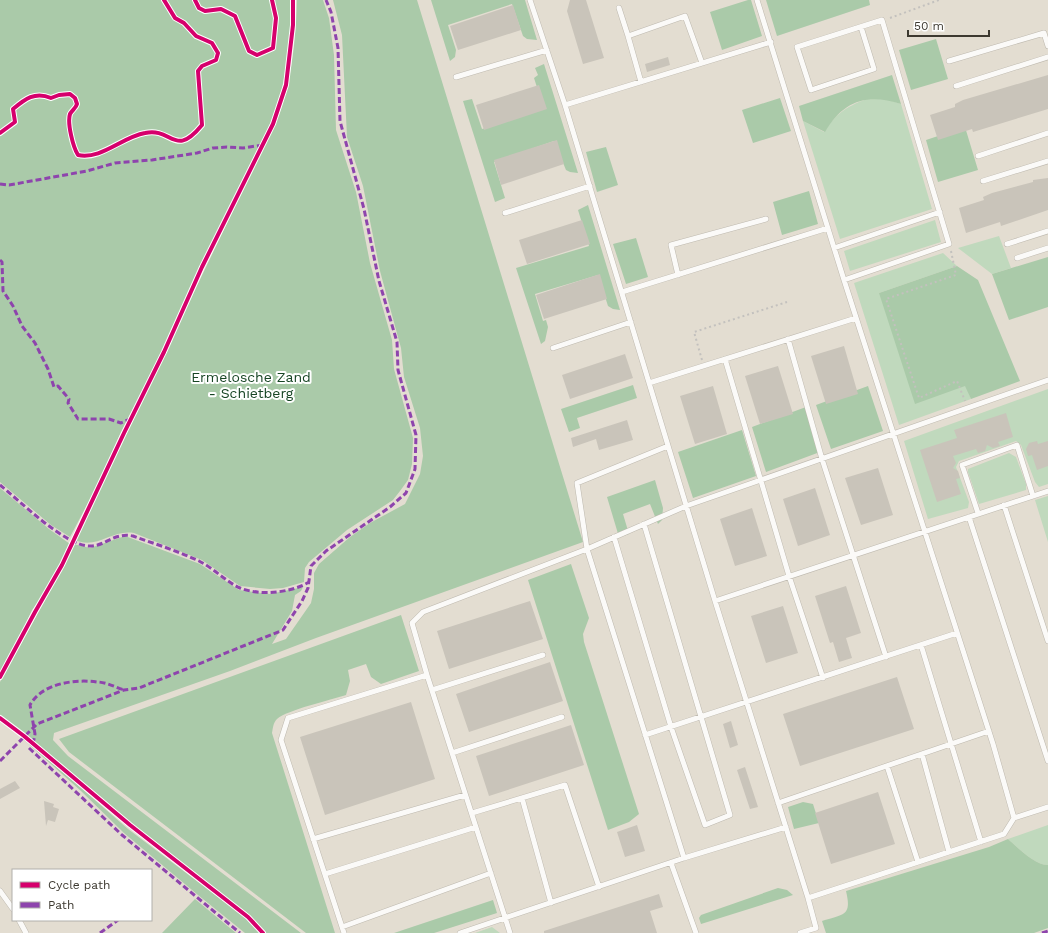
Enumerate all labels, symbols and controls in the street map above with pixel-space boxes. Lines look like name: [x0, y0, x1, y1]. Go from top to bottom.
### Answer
scale bar: [908, 12, 989, 38]
text: 50 m: [914, 19, 944, 33]
park label: Ermelosche Zand - Schietberg: [191, 369, 311, 401]
legend: [12, 869, 152, 921]
text: Cycle path: [48, 878, 110, 892]
text: Path: [48, 898, 74, 912]

